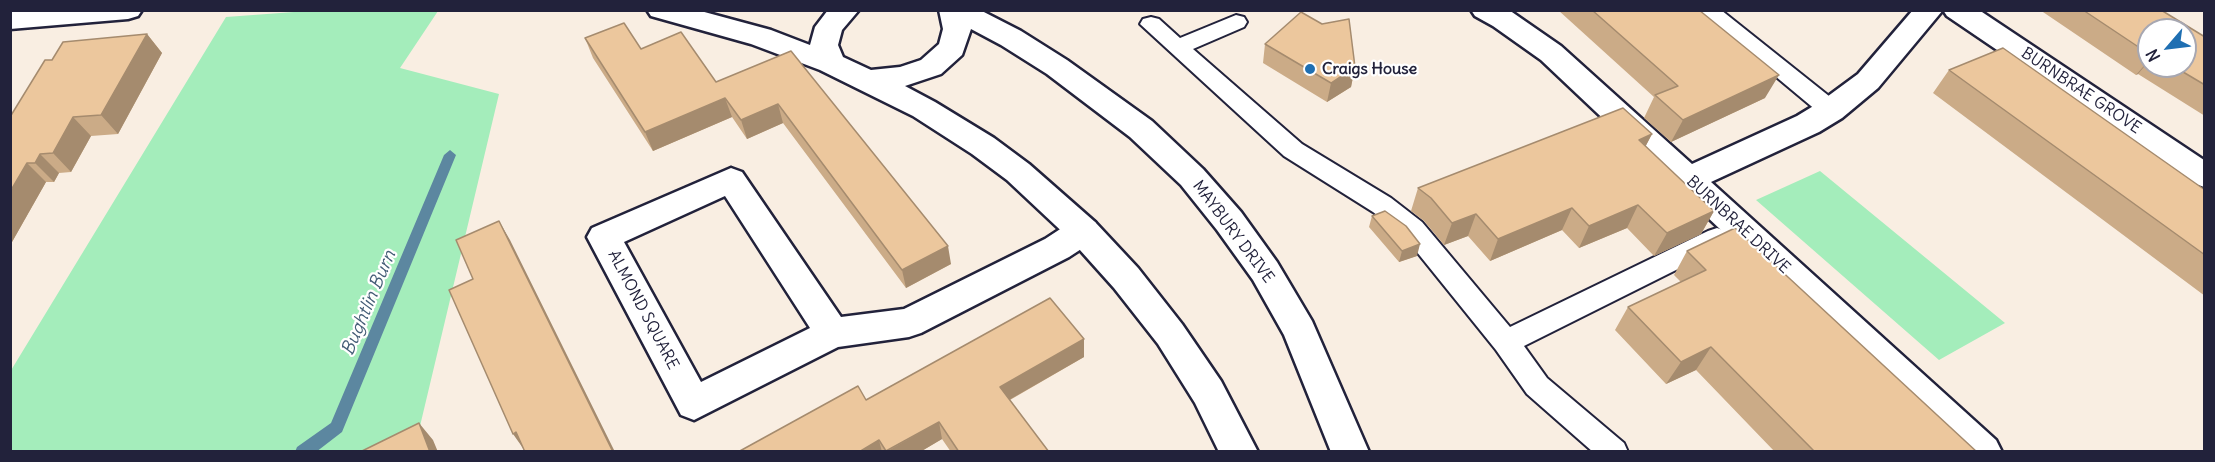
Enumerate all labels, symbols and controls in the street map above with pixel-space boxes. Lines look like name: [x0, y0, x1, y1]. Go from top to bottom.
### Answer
north arrow: [2137, 18, 2197, 78]
street label: BURNBRAE GROVE: [2018, 44, 2144, 138]
text: N: [2141, 46, 2164, 65]
place label: Craigs House: [1322, 59, 1417, 79]
marker: Craigs House: [1303, 62, 1317, 76]
street label: BURNBRAE DRIVE: [1682, 172, 1794, 278]
street label: MAYBURY DRIVE: [1188, 177, 1278, 287]
street label: ALMOND SQUARE: [603, 247, 683, 373]
water label: Bughtlin Burn: [337, 248, 401, 358]

